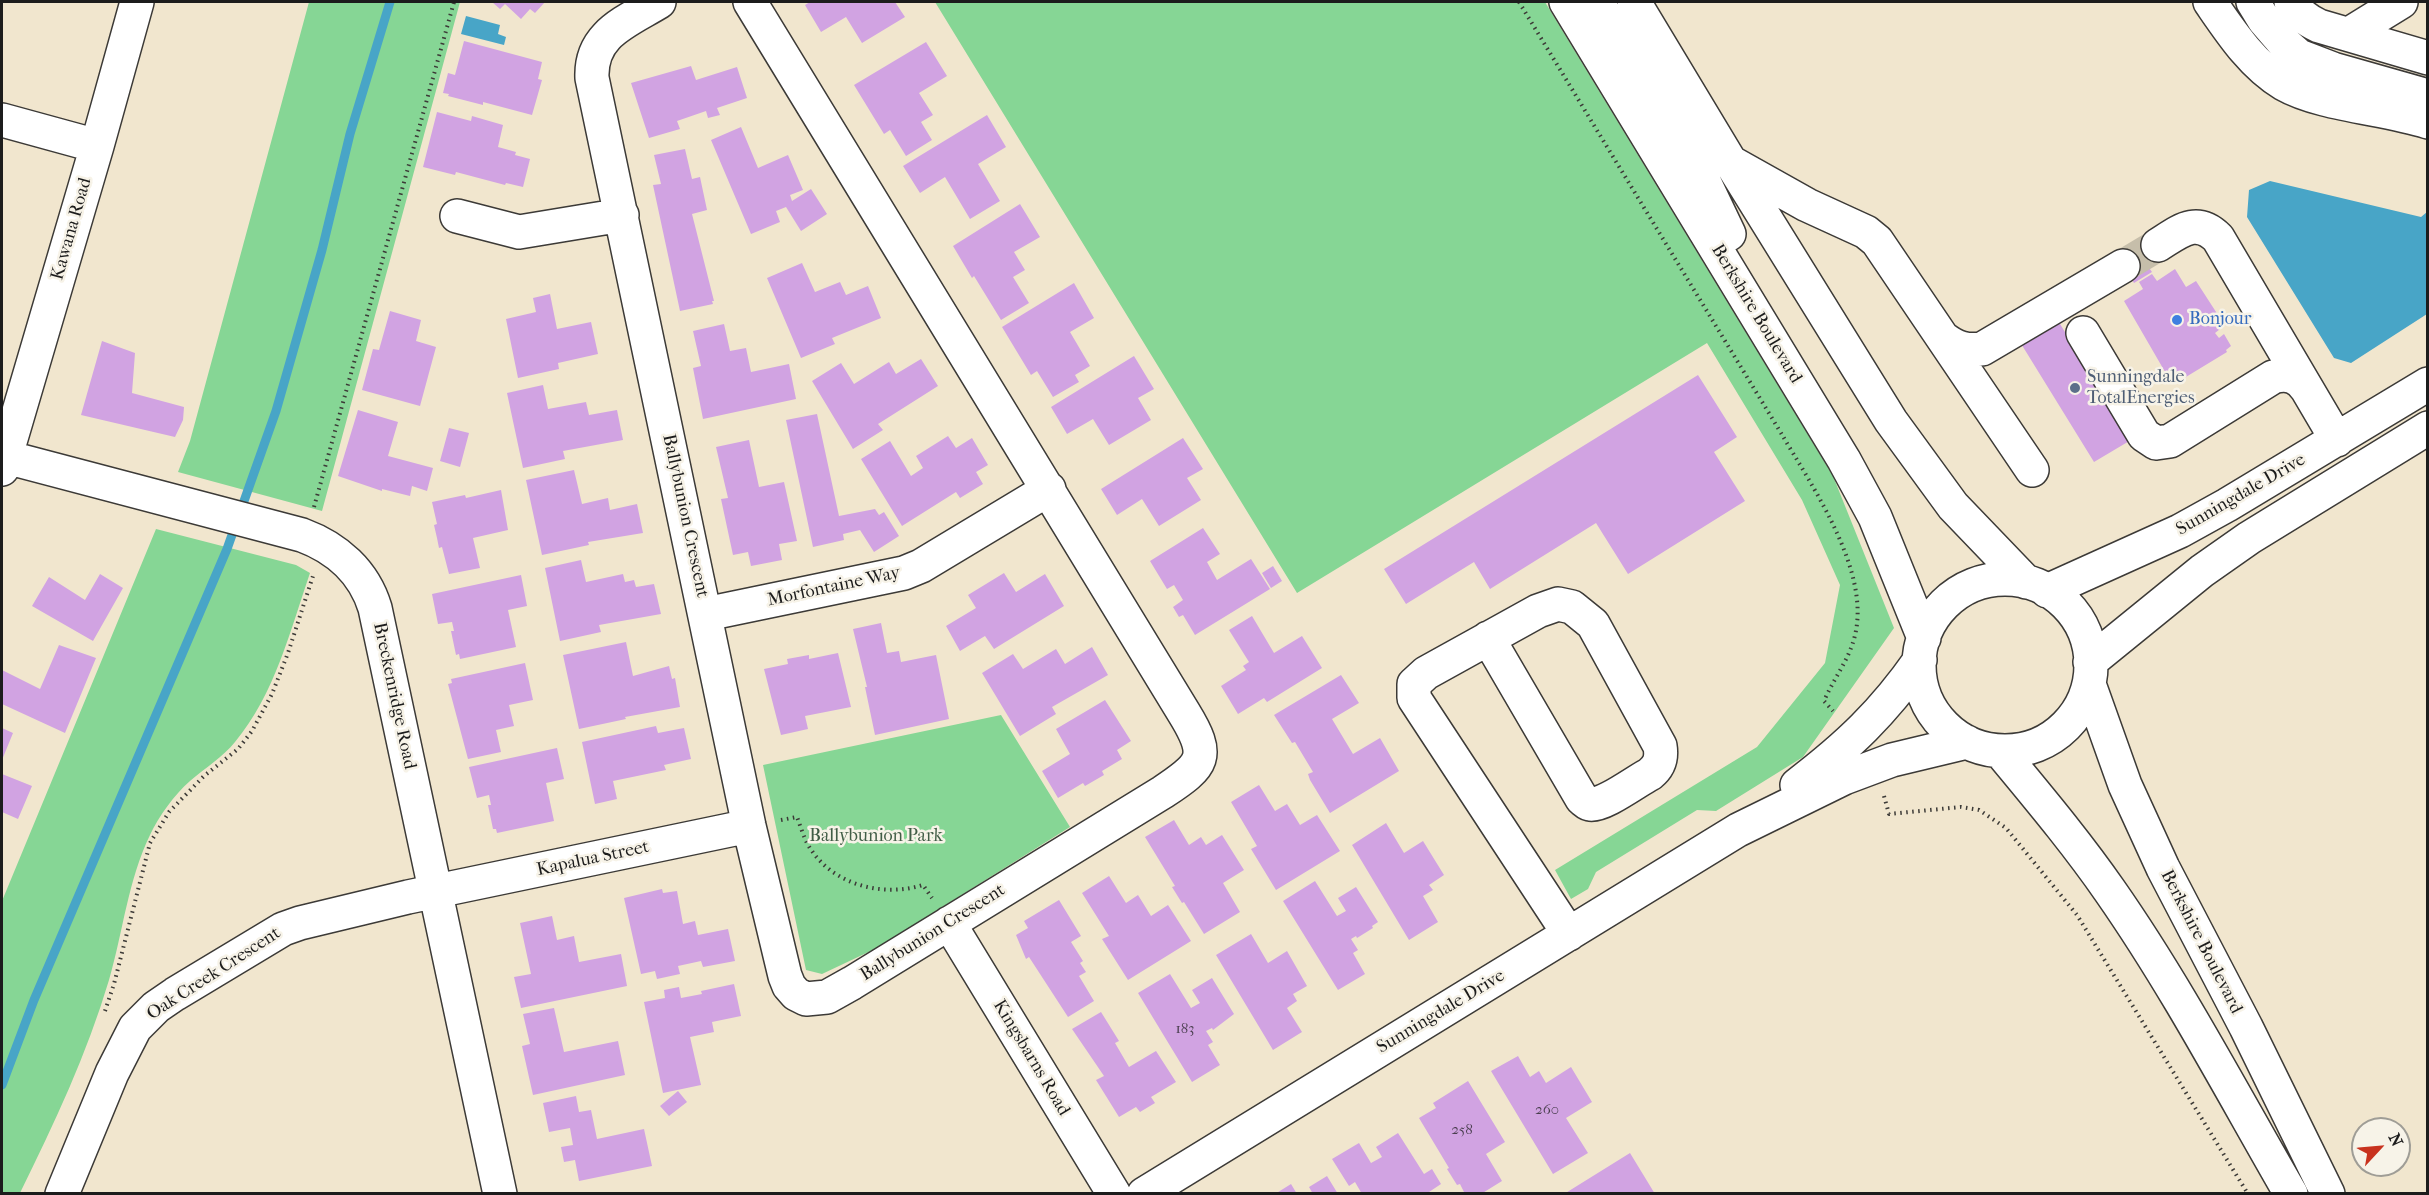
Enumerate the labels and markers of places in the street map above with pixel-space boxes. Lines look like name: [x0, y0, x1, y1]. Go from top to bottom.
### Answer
place label: Bonjour: [2189, 309, 2251, 331]
marker: Bonjour: [2170, 313, 2184, 327]
place label: Sunningdale TotalEnergies: [2087, 367, 2195, 410]
marker: Sunningdale TotalEnergies: [2068, 381, 2082, 395]

